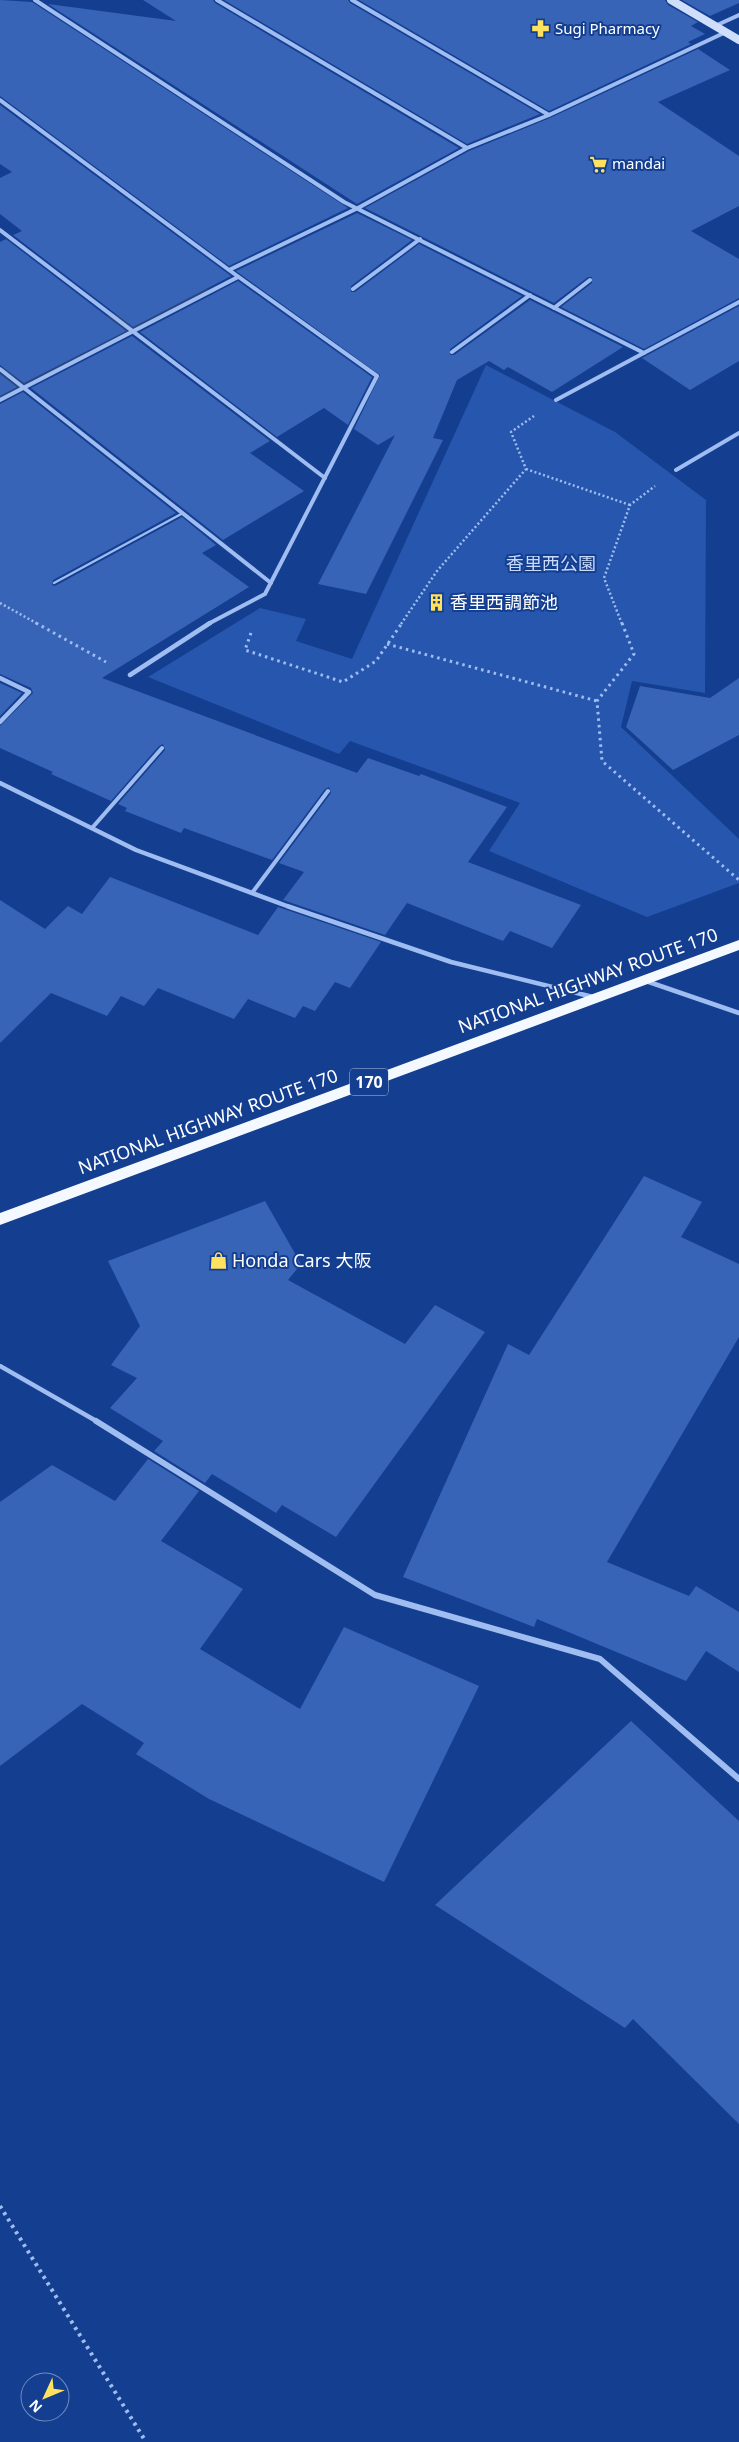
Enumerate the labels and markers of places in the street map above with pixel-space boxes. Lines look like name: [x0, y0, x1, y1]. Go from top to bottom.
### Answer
place label: Sugi Pharmacy: [555, 18, 660, 38]
pharmacy icon: Sugi Pharmacy: [531, 19, 551, 39]
place label: mandai: [612, 153, 665, 173]
supermarket icon: mandai: [588, 154, 608, 174]
place label: 香里西調節池: [450, 590, 558, 614]
building icon: 香里西調節池: [426, 593, 446, 613]
place label: Honda Cars 大阪: [232, 1248, 371, 1272]
shop icon: Honda Cars 大阪: [208, 1251, 228, 1271]

